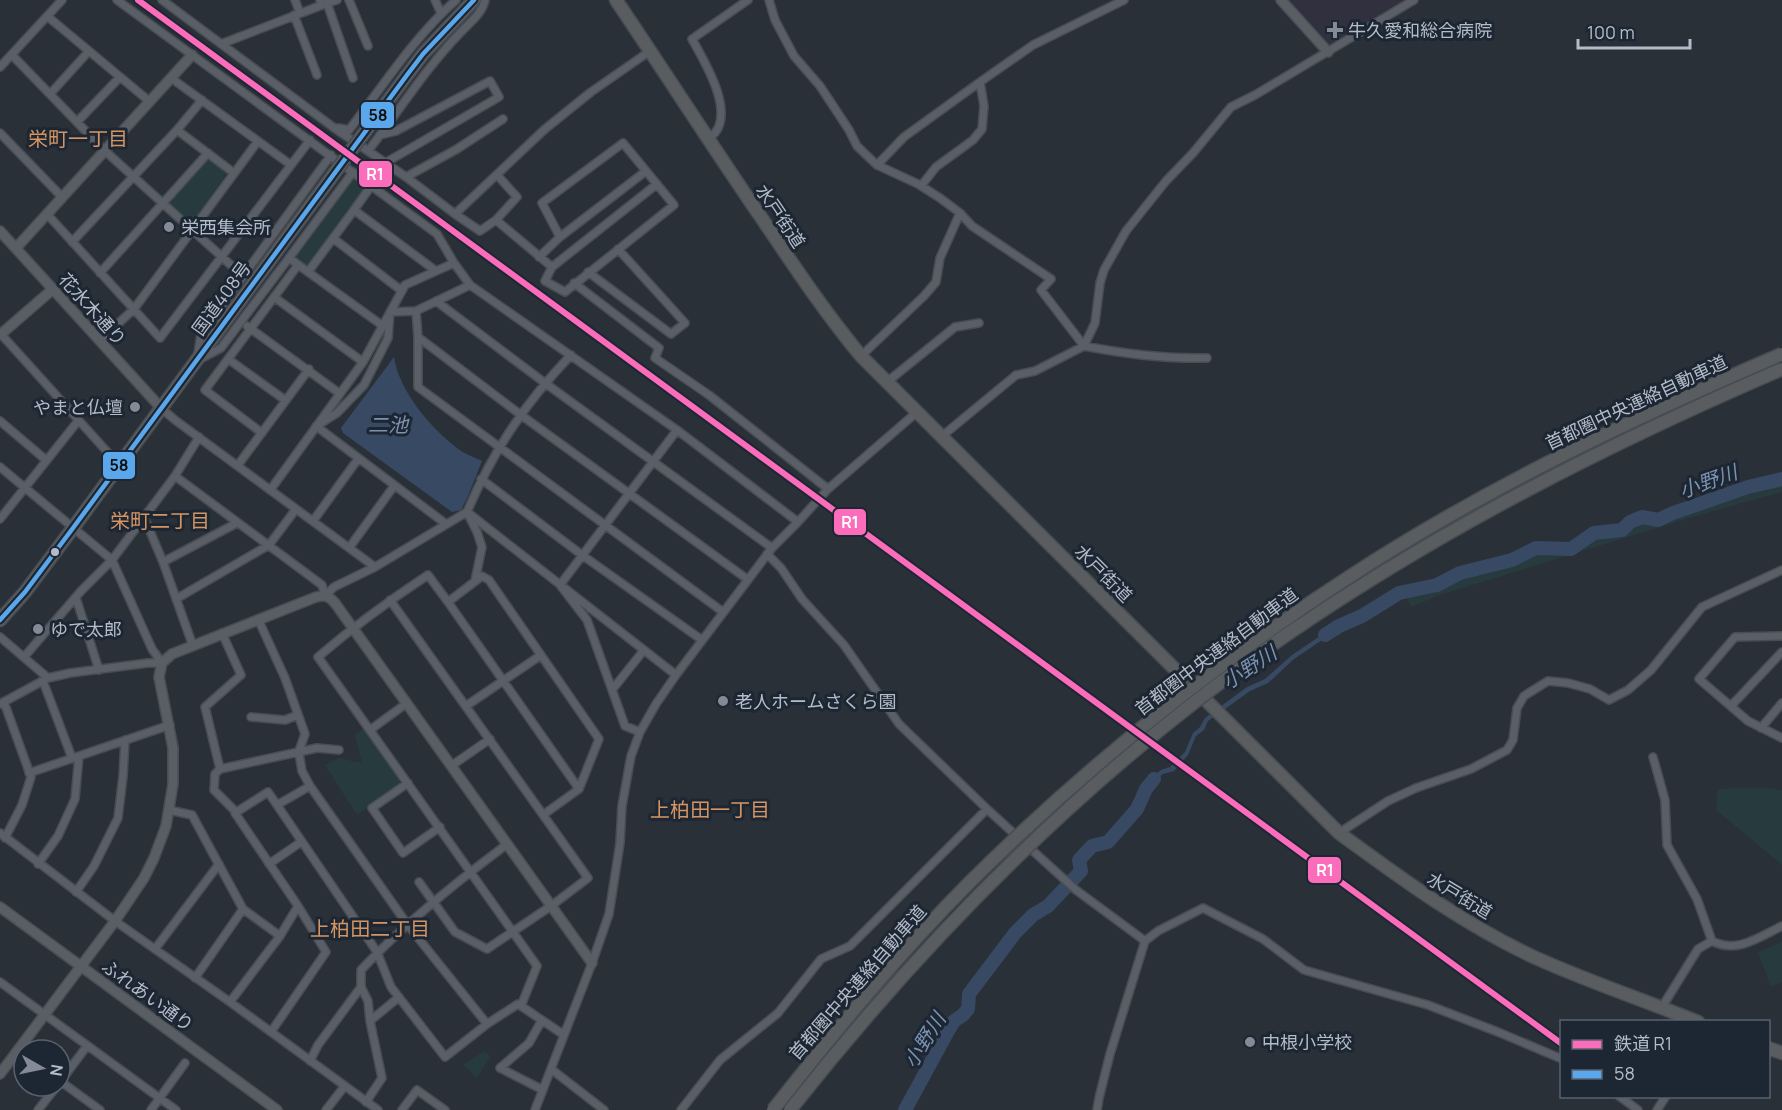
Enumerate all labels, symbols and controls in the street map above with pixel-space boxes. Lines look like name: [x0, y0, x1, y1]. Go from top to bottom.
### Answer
scale bar: [1578, 12, 1690, 50]
place label: 牛久愛和総合病院: [1348, 18, 1492, 42]
text: 100 m: [1587, 20, 1635, 44]
marker: 牛久愛和総合病院: [1326, 21, 1344, 39]
line badge: 58: [360, 101, 395, 129]
text: 58: [368, 104, 388, 126]
district label: 栄町一丁目: [28, 125, 128, 152]
line badge: R1: [358, 160, 393, 188]
text: R1: [366, 163, 384, 185]
street label: 水戸街道: [751, 179, 811, 253]
place label: 栄西集会所: [181, 215, 271, 239]
marker: 栄西集会所: [162, 220, 176, 234]
street label: 国道408号: [186, 256, 256, 340]
street label: 花水木通り: [54, 268, 132, 350]
street label: 首都圏中央連絡自動車道: [1541, 349, 1731, 455]
place label: やまと仏壇: [33, 395, 123, 419]
marker: やまと仏壇: [128, 400, 142, 414]
water label: 二池: [368, 411, 410, 438]
line badge: 58: [102, 451, 136, 480]
text: 58: [109, 454, 129, 476]
water label: 小野川: [1675, 457, 1743, 504]
district label: 栄町二丁目: [110, 507, 210, 534]
line badge: R1: [833, 508, 867, 536]
text: R1: [841, 511, 859, 533]
street label: 水戸街道: [1070, 539, 1138, 607]
unlabelled marker: [49, 546, 61, 558]
street label: 首都圏中央連絡自動車道: [1130, 582, 1302, 720]
place label: ゆで太郎: [50, 617, 122, 641]
marker: ゆで太郎: [31, 622, 45, 636]
water label: 小野川: [1216, 638, 1283, 695]
place label: 老人ホームさくら園: [735, 689, 896, 713]
marker: 老人ホームさくら園: [716, 694, 730, 708]
district label: 上柏田一丁目: [650, 796, 770, 823]
line badge: R1: [1307, 856, 1342, 884]
text: R1: [1316, 859, 1334, 881]
street label: 水戸街道: [1423, 866, 1497, 924]
street label: 首都圏中央連絡自動車道: [783, 899, 931, 1065]
district label: 上柏田二丁目: [310, 915, 430, 942]
street label: ふれあい通り: [97, 954, 199, 1036]
water label: 小野川: [897, 1006, 952, 1073]
legend: [1560, 1020, 1770, 1098]
place label: 中根小学校: [1262, 1030, 1352, 1054]
text: 鉄道 R1: [1614, 1031, 1672, 1055]
marker: 中根小学校: [1243, 1035, 1257, 1049]
north arrow: [12, 1038, 72, 1098]
text: 58: [1614, 1061, 1635, 1085]
text: N: [45, 1063, 69, 1078]

